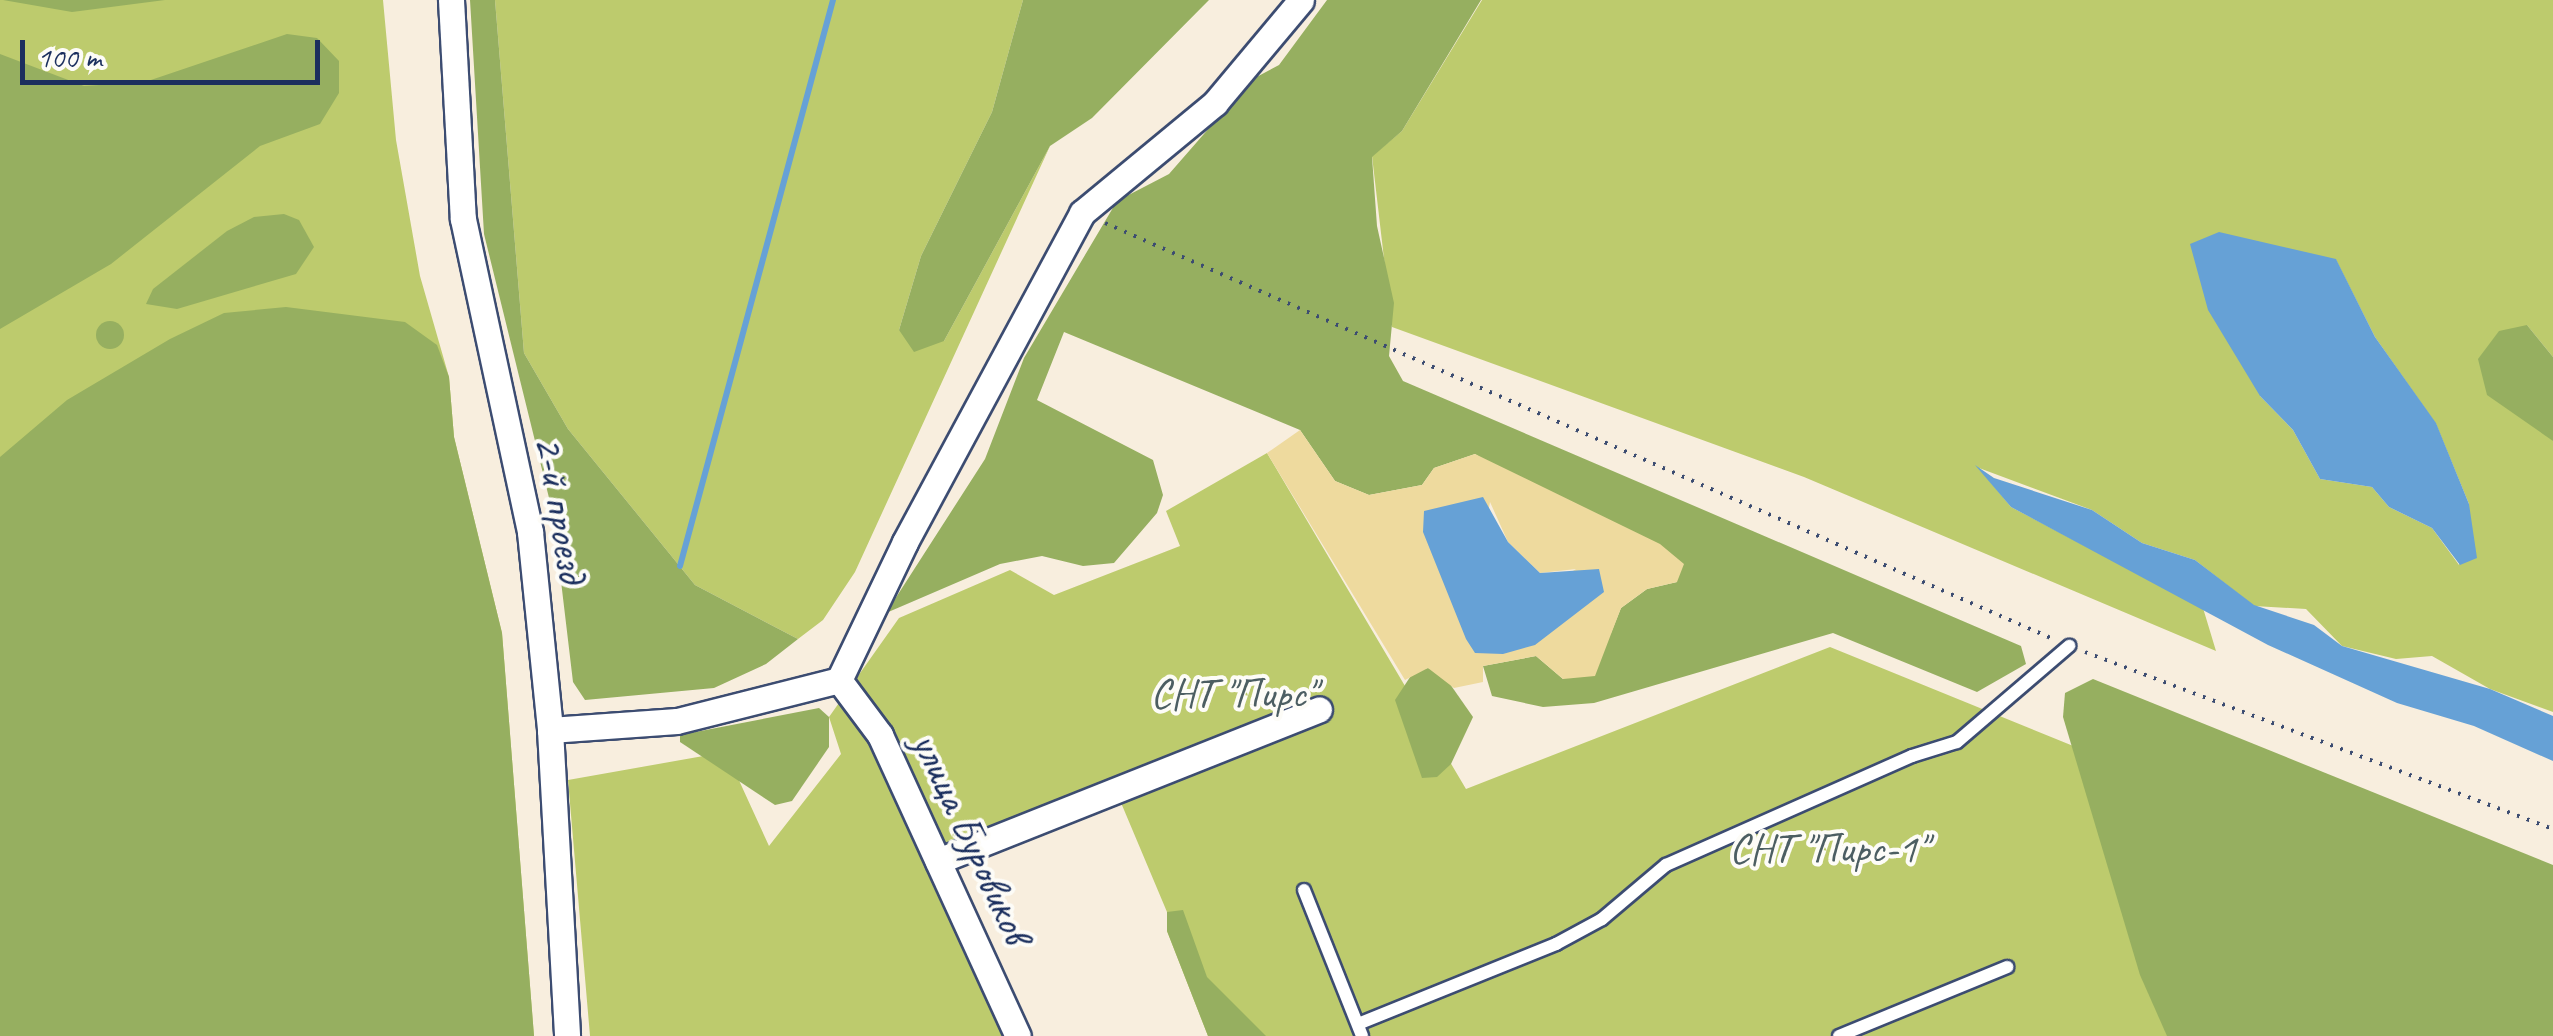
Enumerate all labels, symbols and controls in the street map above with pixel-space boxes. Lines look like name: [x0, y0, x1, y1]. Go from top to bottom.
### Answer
scale bar: [25, 20, 325, 82]
text: 100 m: [37, 38, 102, 76]
street label: 2-й проезд: [522, 432, 598, 586]
park label: СНТ "Пирс": [1151, 669, 1315, 719]
street label: улица Буровиков: [900, 725, 1042, 951]
park label: СНТ "Пирс-1": [1729, 824, 1927, 874]

